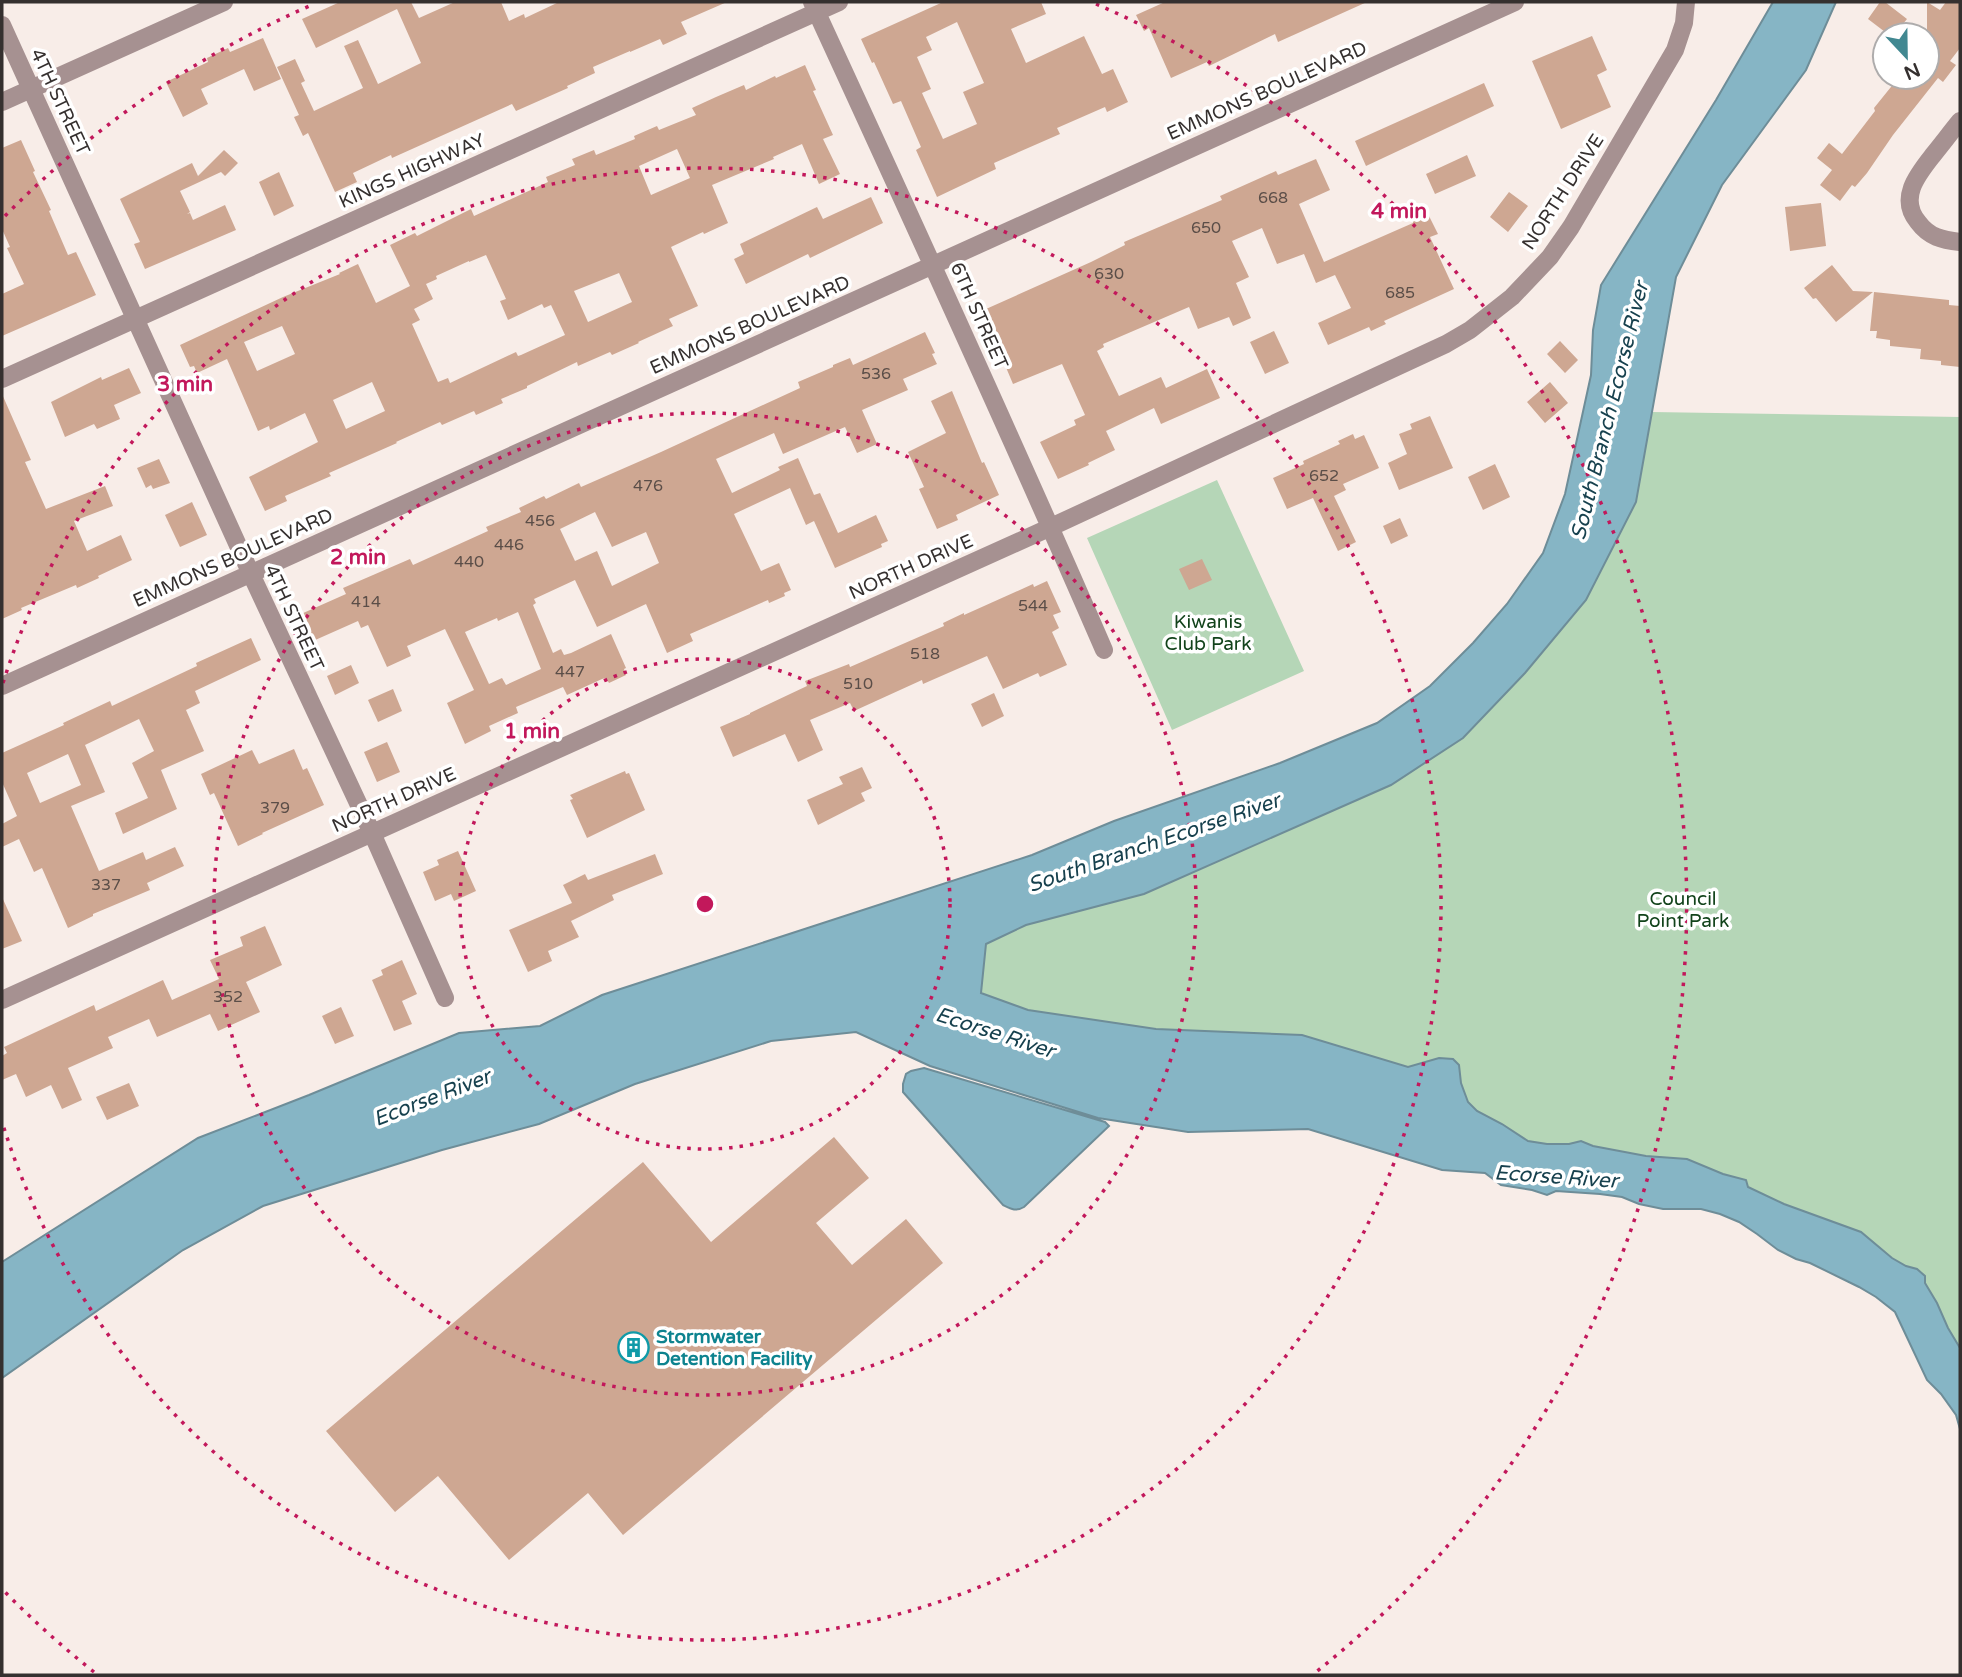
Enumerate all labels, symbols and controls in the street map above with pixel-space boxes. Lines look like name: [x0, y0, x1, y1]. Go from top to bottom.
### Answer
north arrow: [1871, 21, 1941, 91]
street label: EMMONS BOULEVARD: [1164, 37, 1370, 145]
street label: 4TH STREET: [26, 45, 94, 159]
text: N: [1901, 58, 1923, 84]
street label: KINGS HIGHWAY: [336, 129, 488, 213]
street label: NORTH DRIVE: [1517, 130, 1609, 254]
house number: 668: [1258, 188, 1288, 208]
text: 4 min: [1371, 199, 1427, 224]
house number: 650: [1191, 218, 1221, 238]
street label: 6TH STREET: [946, 259, 1013, 373]
house number: 630: [1094, 264, 1124, 284]
street label: EMMONS BOULEVARD: [647, 271, 853, 379]
water label: South Branch Ecorse River: [1566, 277, 1655, 542]
house number: 685: [1385, 283, 1415, 303]
house number: 536: [861, 364, 891, 384]
text: 3 min: [157, 372, 213, 397]
house number: 652: [1309, 466, 1339, 486]
house number: 476: [633, 476, 663, 496]
street label: EMMONS BOULEVARD: [130, 504, 336, 612]
house number: 456: [525, 511, 555, 531]
street label: NORTH DRIVE: [846, 530, 976, 604]
house number: 446: [494, 535, 524, 555]
text: 2 min: [330, 545, 386, 570]
house number: 440: [454, 552, 484, 572]
street label: 4TH STREET: [260, 561, 328, 675]
house number: 414: [351, 592, 381, 612]
house number: 544: [1018, 596, 1048, 616]
park label: Kiwanis Club Park: [1164, 611, 1252, 655]
house number: 518: [910, 644, 940, 664]
house number: 447: [555, 662, 585, 682]
house number: 510: [843, 674, 873, 694]
text: 1 min: [504, 719, 560, 744]
street label: NORTH DRIVE: [329, 763, 459, 837]
water label: South Branch Ecorse River: [1025, 787, 1286, 898]
house number: 379: [260, 798, 290, 818]
house number: 337: [91, 875, 121, 895]
park label: Council Point Park: [1637, 888, 1729, 932]
centre of rings: [693, 892, 717, 916]
house number: 352: [213, 987, 243, 1007]
water label: Ecorse River: [932, 1002, 1060, 1065]
water label: Ecorse River: [370, 1063, 497, 1132]
water label: Ecorse River: [1494, 1160, 1621, 1194]
place label: Stormwater Detention Facility: [656, 1326, 813, 1371]
building icon: Stormwater Detention Facility: [616, 1331, 650, 1365]

